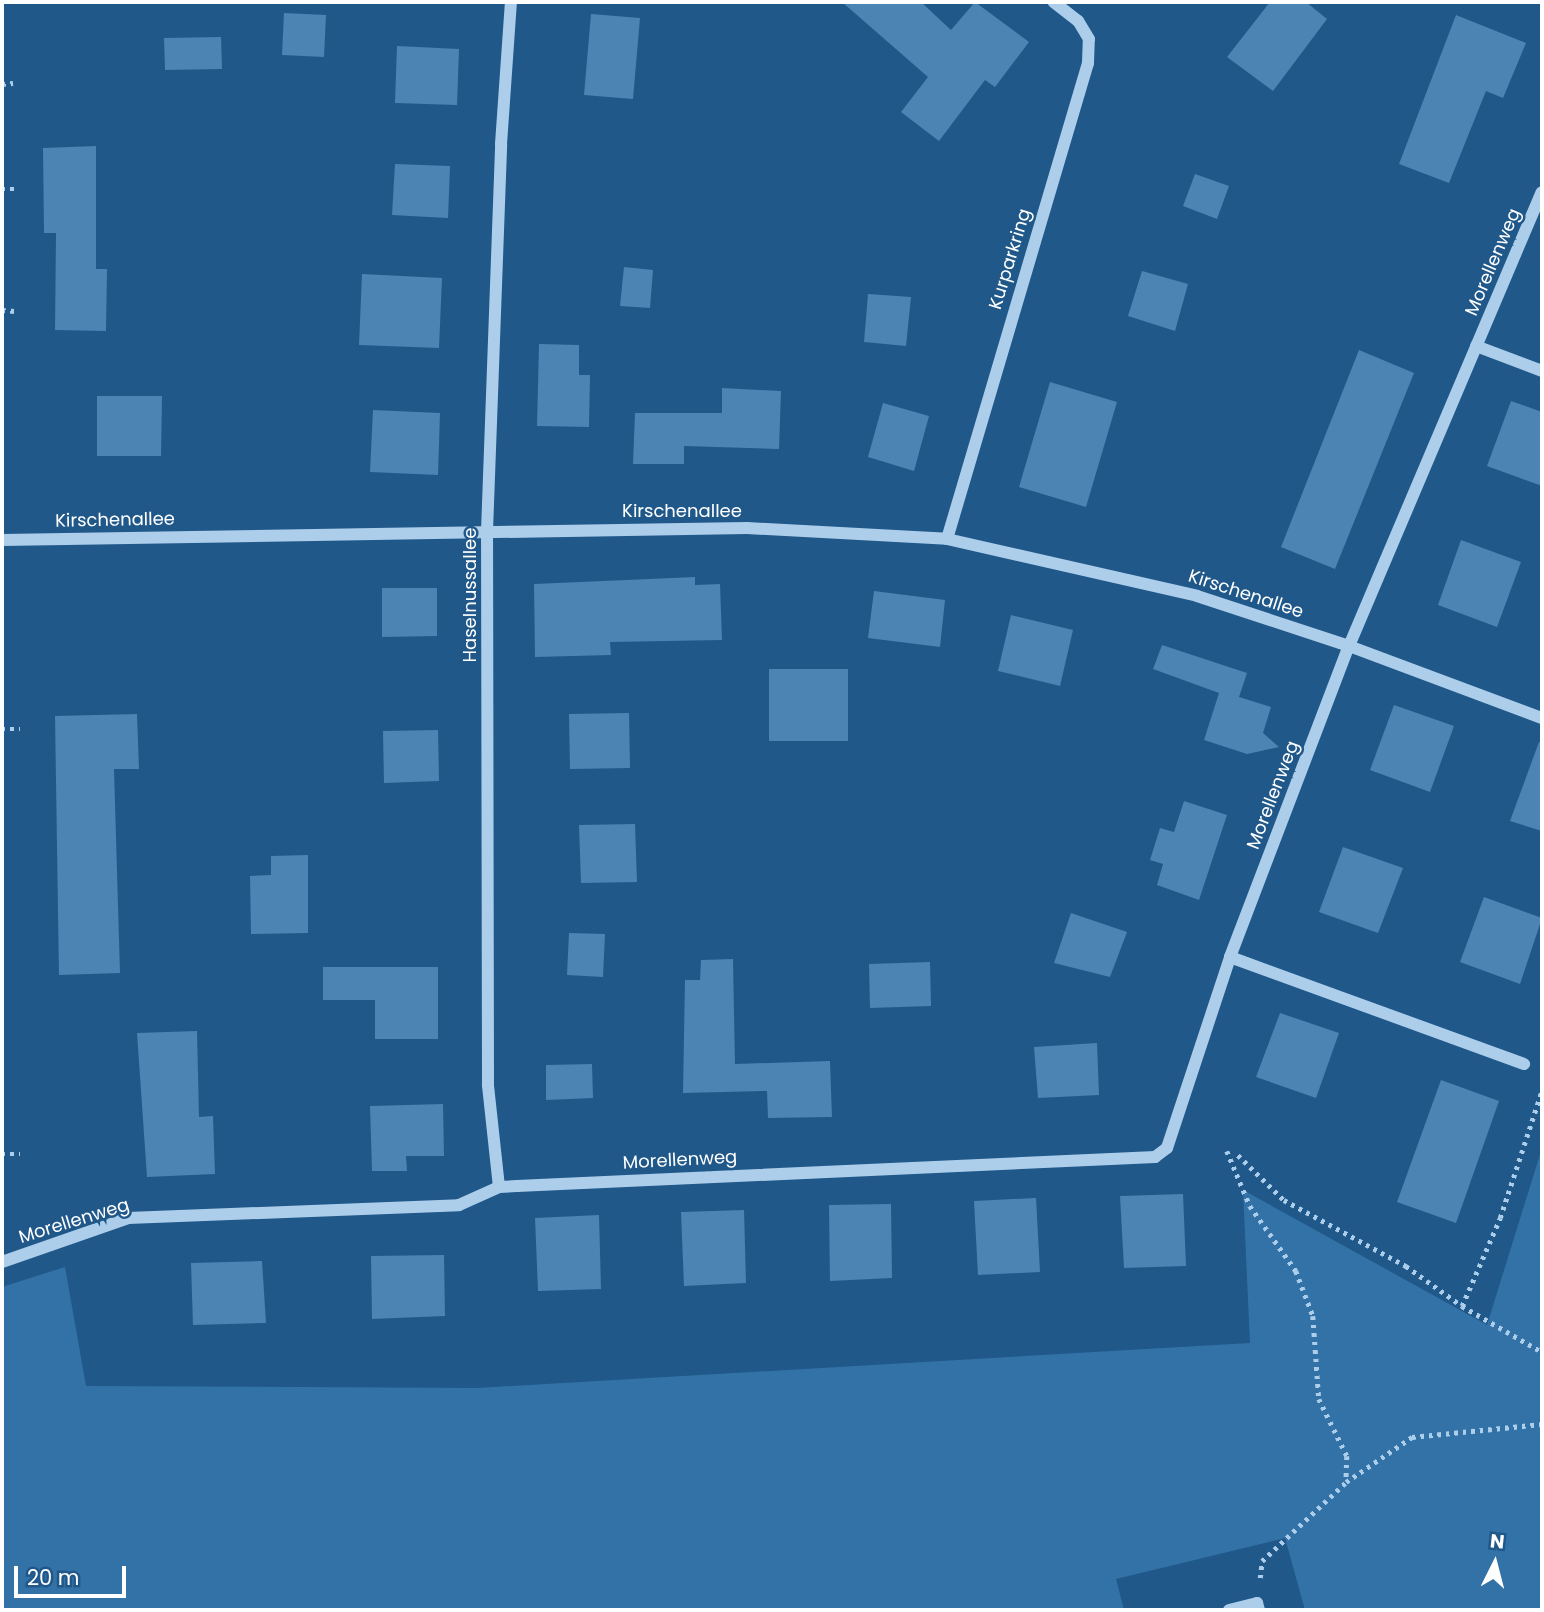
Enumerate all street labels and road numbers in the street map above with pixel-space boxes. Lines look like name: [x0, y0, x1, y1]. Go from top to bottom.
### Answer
street label: Morellenweg: [1461, 205, 1525, 319]
street label: Kurparkring: [984, 206, 1036, 312]
street label: Kirschenallee: [622, 500, 742, 522]
street label: Kirschenallee: [55, 508, 175, 532]
street label: Haselnussallee: [459, 528, 481, 662]
street label: Kirschenallee: [1186, 565, 1306, 623]
street label: Morellenweg: [1242, 738, 1304, 852]
street label: Morellenweg: [622, 1146, 738, 1174]
street label: Morellenweg: [16, 1194, 132, 1248]

